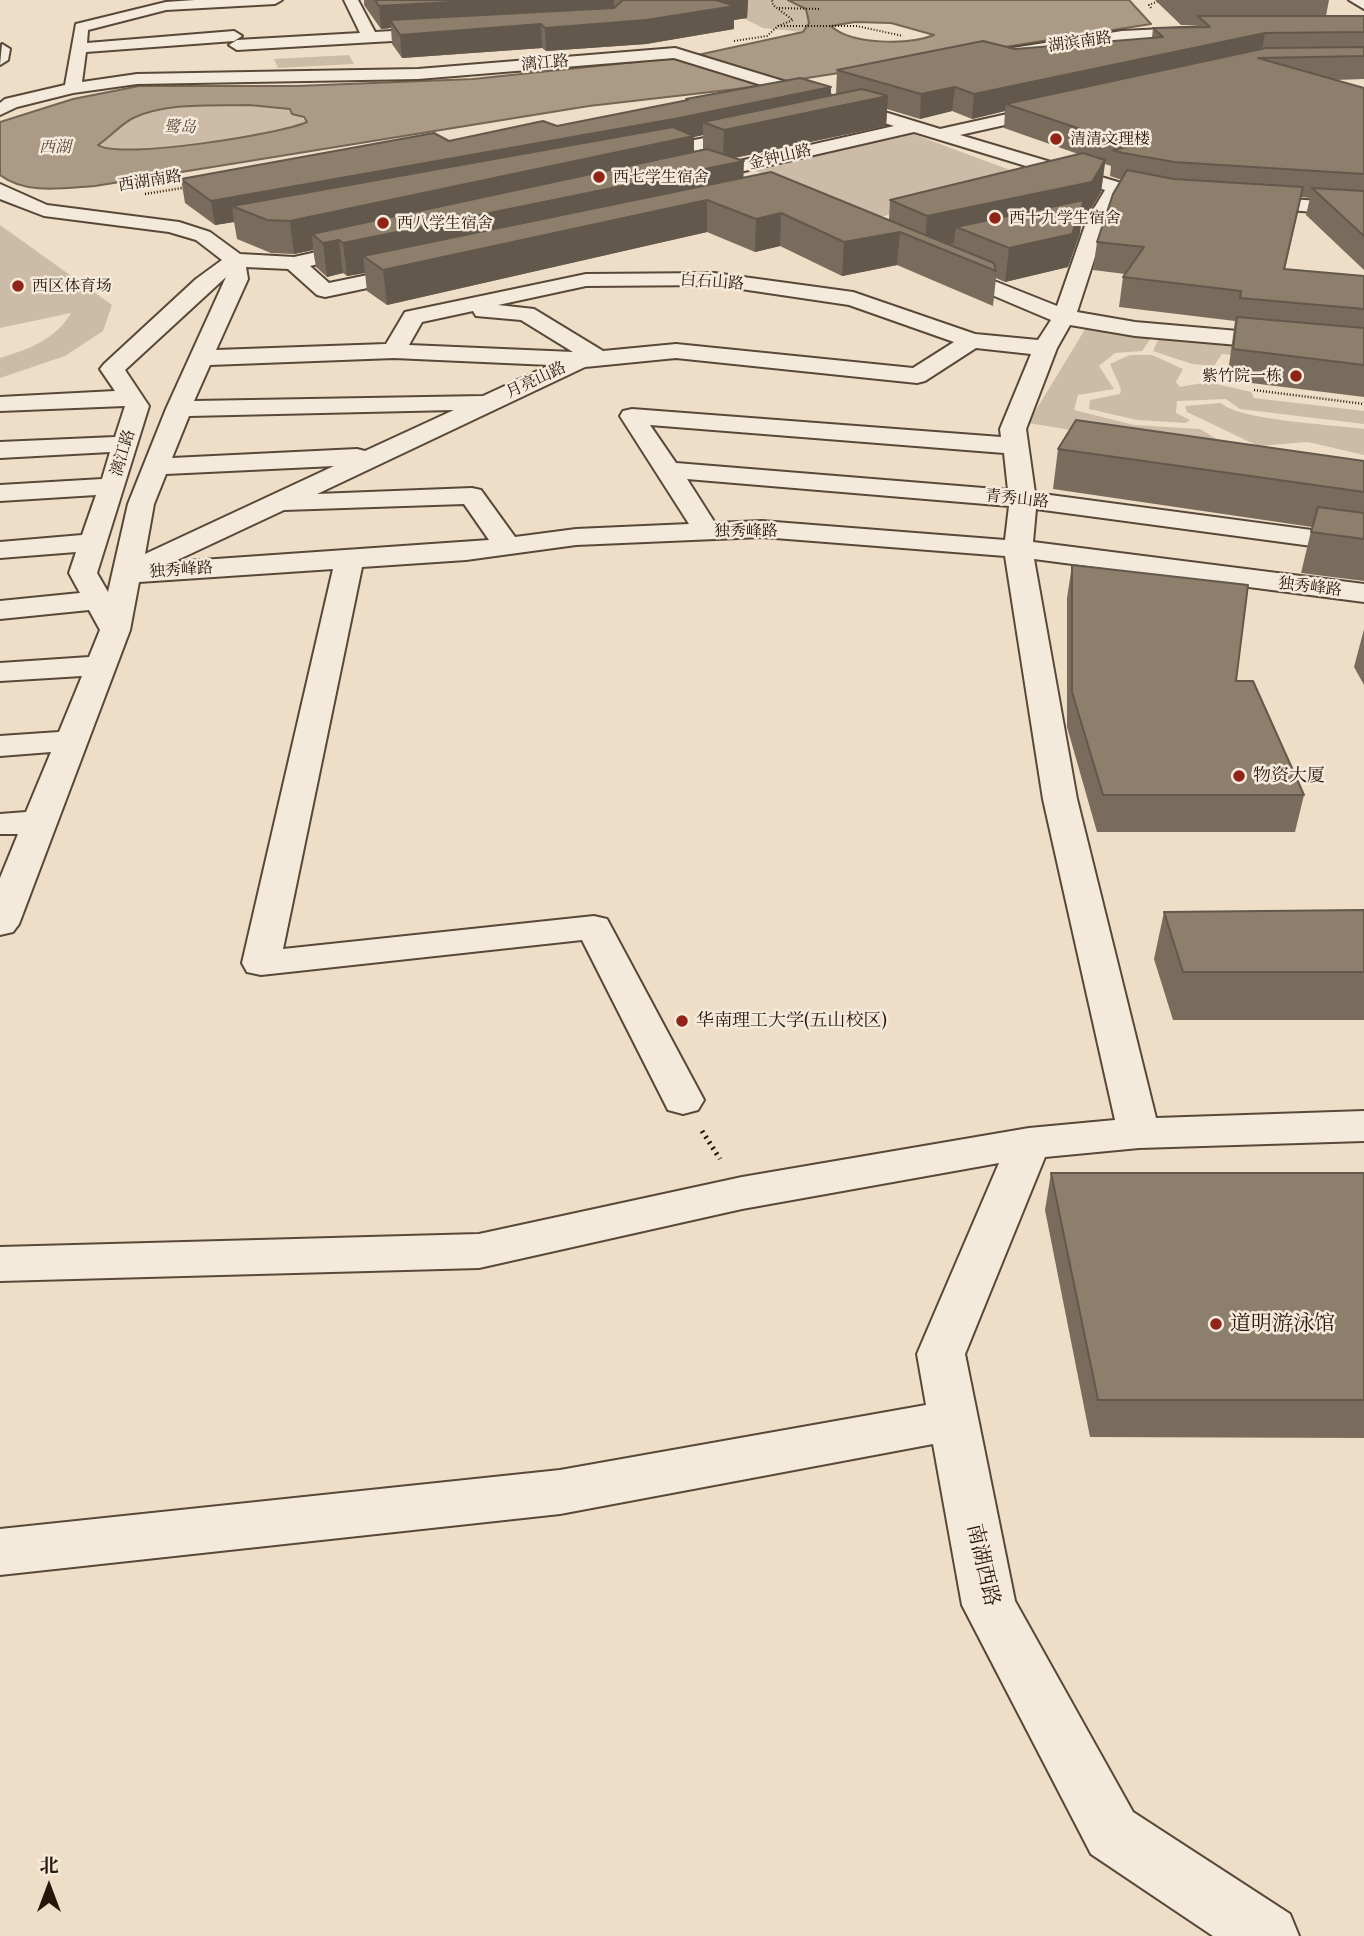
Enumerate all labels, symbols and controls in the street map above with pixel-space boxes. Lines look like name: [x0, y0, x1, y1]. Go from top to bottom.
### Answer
street label: 湖滨南路: [1047, 28, 1113, 56]
street label: 漓江路: [520, 51, 570, 75]
park label: 鹭岛: [164, 117, 196, 137]
place label: 清清文理楼: [1070, 129, 1150, 149]
marker: 清清文理楼: [1048, 131, 1064, 147]
water label: 西湖: [39, 137, 71, 157]
street label: 金钟山路: [747, 140, 813, 174]
street label: 西湖南路: [117, 167, 183, 195]
place label: 西七学生宿舍: [613, 167, 709, 187]
marker: 西七学生宿舍: [591, 169, 607, 185]
place label: 西十九学生宿舍: [1009, 208, 1121, 228]
marker: 西十九学生宿舍: [987, 210, 1003, 226]
place label: 西八学生宿舍: [397, 213, 493, 233]
marker: 西八学生宿舍: [375, 215, 391, 231]
street label: 白石山路: [679, 270, 745, 294]
place label: 西区体育场: [32, 276, 112, 296]
marker: 西区体育场: [10, 278, 26, 294]
street label: 月亮山路: [503, 358, 569, 402]
place label: 紫竹院一栋: [1202, 366, 1282, 386]
marker: 紫竹院一栋: [1288, 368, 1304, 384]
street label: 漓江路: [107, 427, 139, 479]
street label: 青秀山路: [984, 486, 1050, 512]
street label: 独秀峰路: [714, 521, 778, 541]
street label: 独秀峰路: [148, 558, 214, 582]
street label: 独秀峰路: [1277, 574, 1343, 600]
place label: 物资大厦: [1253, 765, 1325, 787]
marker: 物资大厦: [1231, 768, 1247, 784]
place label: 华南理工大学(五山校区): [696, 1010, 887, 1032]
marker: 华南理工大学(五山校区): [674, 1013, 690, 1029]
place label: 道明游泳馆: [1230, 1311, 1335, 1337]
marker: 道明游泳馆: [1208, 1316, 1224, 1332]
street label: 南湖西路: [961, 1521, 1005, 1609]
north arrow: [14, 1852, 84, 1922]
text: 北: [39, 1854, 59, 1877]

